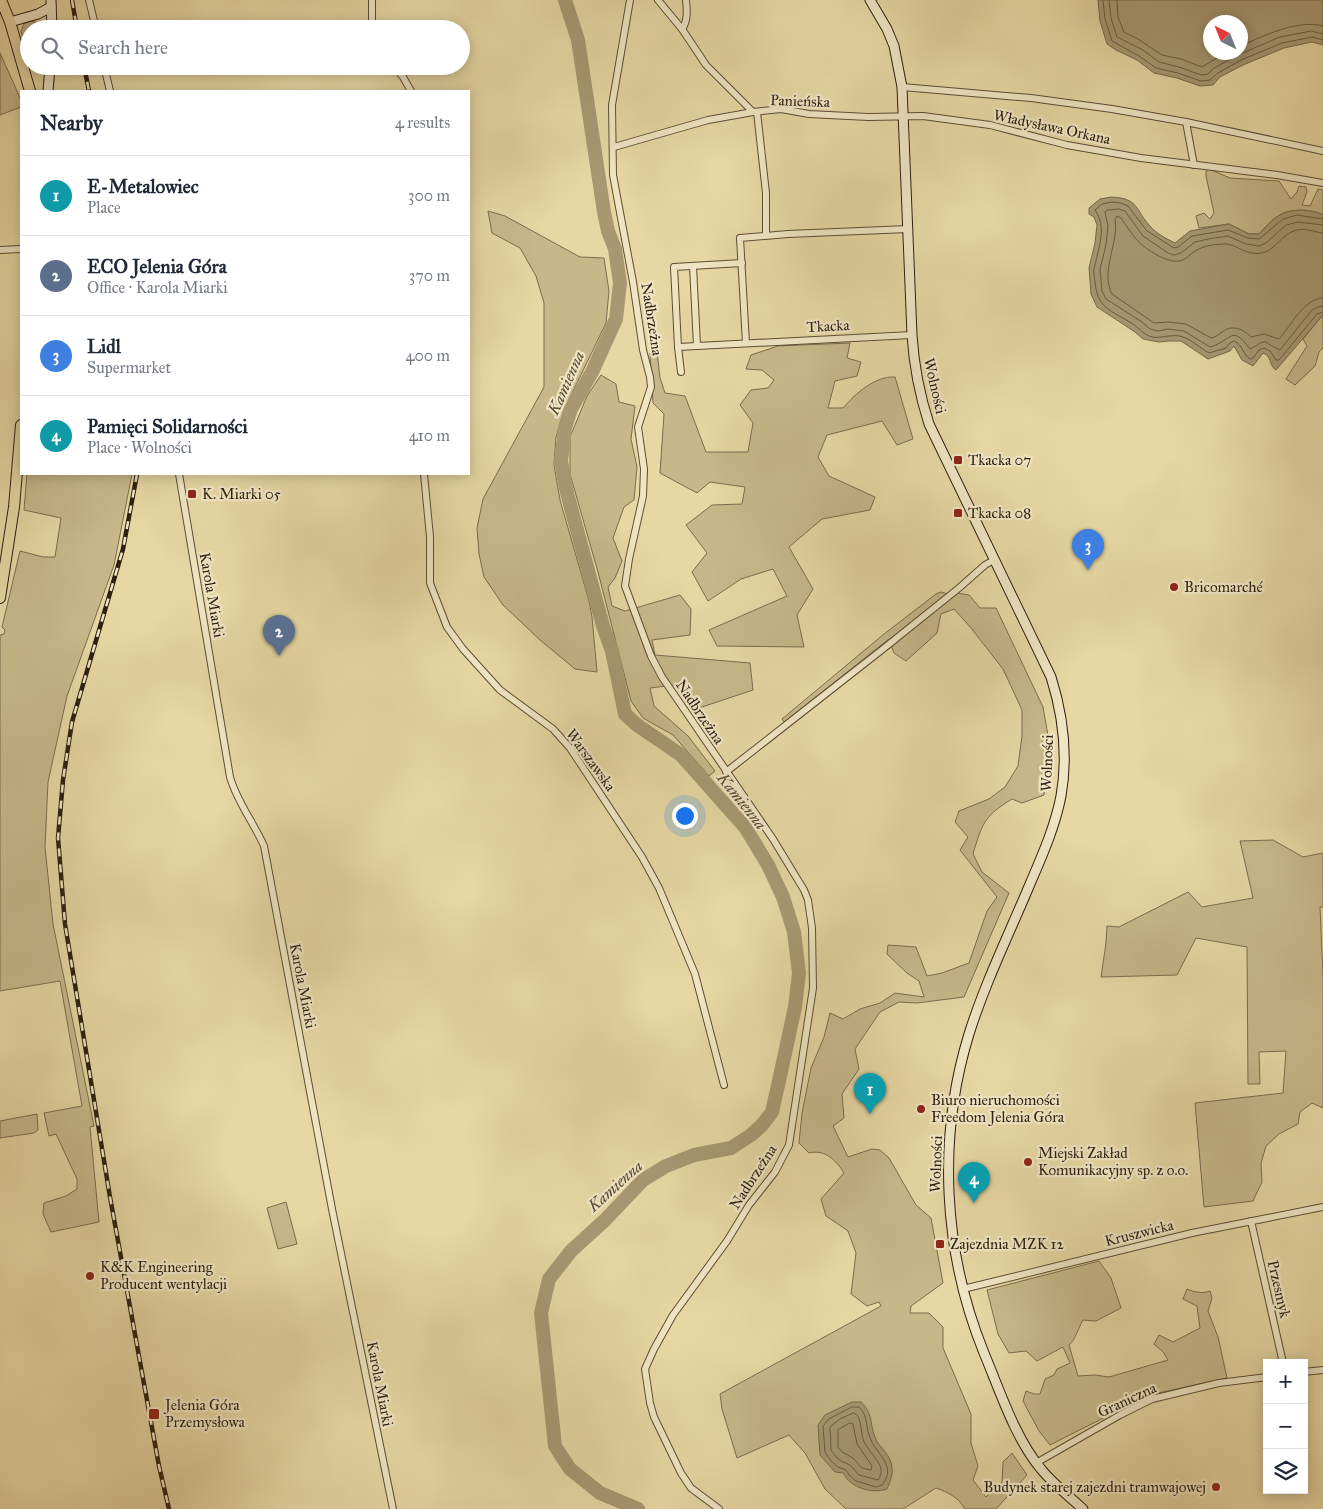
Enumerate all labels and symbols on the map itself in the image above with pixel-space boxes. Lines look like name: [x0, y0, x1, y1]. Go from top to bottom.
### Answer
north arrow: [1203, 15, 1248, 60]
street label: Panieńska: [770, 91, 831, 111]
street label: Władysława Orkana: [992, 106, 1113, 148]
street label: Nadbrzeżna: [637, 281, 667, 357]
street label: Tkacka: [806, 316, 851, 336]
water label: Kamienna: [543, 348, 589, 418]
street label: Wolności: [920, 356, 950, 416]
place label: Tkacka 07: [968, 451, 1031, 469]
marker: Tkacka 07: [952, 454, 964, 466]
place label: K. Miarki 05: [202, 485, 281, 503]
marker: K. Miarki 05: [186, 488, 198, 500]
place label: Tkacka 08: [968, 504, 1031, 522]
marker: Tkacka 08: [952, 507, 964, 519]
pin: 3: [1072, 529, 1104, 570]
street label: Karola Miarki: [196, 551, 228, 639]
place label: Bricomarché: [1184, 578, 1264, 596]
marker: Bricomarché: [1168, 581, 1180, 593]
pin: 2: [263, 615, 295, 656]
street label: Nadbrzeżna: [672, 676, 728, 748]
street label: Warszawska: [562, 725, 620, 795]
street label: Wolności: [1037, 734, 1057, 792]
water label: Kamienna: [713, 768, 771, 833]
your location: [672, 803, 698, 829]
street label: Karola Miarki: [286, 942, 320, 1030]
pin: 1: [854, 1073, 886, 1114]
place label: Biuro nieruchomości Freedom Jelenia Góra: [931, 1091, 1065, 1127]
marker: Biuro nieruchomości Freedom Jelenia Góra: [915, 1103, 927, 1115]
street label: Wolności: [926, 1135, 946, 1193]
street label: Nadbrzeżna: [725, 1141, 781, 1213]
place label: Miejski Zakład Komunikacyjny sp. z o.o.: [1038, 1144, 1188, 1179]
water label: Kamienna: [583, 1156, 647, 1216]
marker: Miejski Zakład Komunikacyjny sp. z o.o.: [1022, 1156, 1034, 1168]
pin: 4: [958, 1162, 990, 1203]
street label: Kruszwicka: [1103, 1216, 1176, 1250]
place label: Zajezdnia MZK 12: [950, 1235, 1064, 1253]
marker: Zajezdnia MZK 12: [934, 1238, 946, 1250]
place label: K&K Engineering Producent wentylacji: [100, 1258, 227, 1293]
street label: Przesmyk: [1264, 1258, 1294, 1320]
marker: K&K Engineering Producent wentylacji: [84, 1270, 96, 1282]
street label: Karola Miarki: [363, 1340, 397, 1428]
street label: Graniczna: [1095, 1378, 1160, 1421]
place label: Jelenia Góra Przemysłowa: [163, 1396, 246, 1431]
marker: Jelenia Góra Przemysłowa: [147, 1407, 161, 1421]
place label: Budynek starej zajezdni tramwajowej: [984, 1478, 1206, 1496]
marker: Budynek starej zajezdni tramwajowej: [1210, 1481, 1222, 1493]

